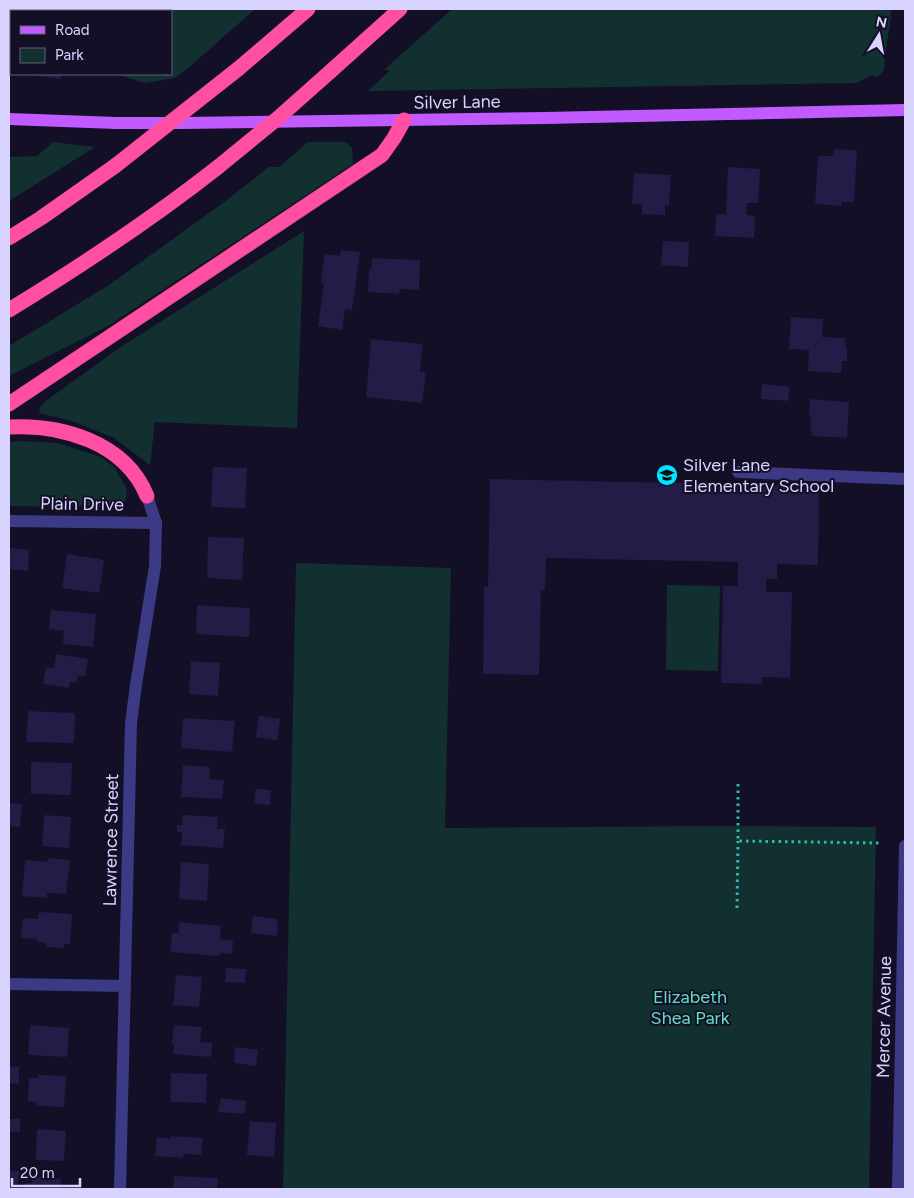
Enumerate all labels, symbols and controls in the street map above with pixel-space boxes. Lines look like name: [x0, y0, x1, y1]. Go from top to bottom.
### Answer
legend: [10, 10, 172, 75]
north arrow: [854, 10, 904, 60]
text: N: [874, 13, 888, 32]
text: Road: [55, 21, 90, 39]
text: Park: [55, 46, 84, 64]
street label: Silver Lane: [413, 90, 501, 114]
place label: Silver Lane Elementary School: [683, 454, 834, 497]
school or university icon: Silver Lane Elementary School: [655, 463, 679, 487]
street label: Plain Drive: [40, 492, 124, 516]
street label: Lawrence Street: [99, 773, 123, 907]
street label: Mercer Avenue: [872, 956, 896, 1078]
park label: Elizabeth Shea Park: [651, 986, 730, 1029]
scale bar: [12, 1156, 80, 1188]
text: 20 m: [20, 1164, 54, 1182]

